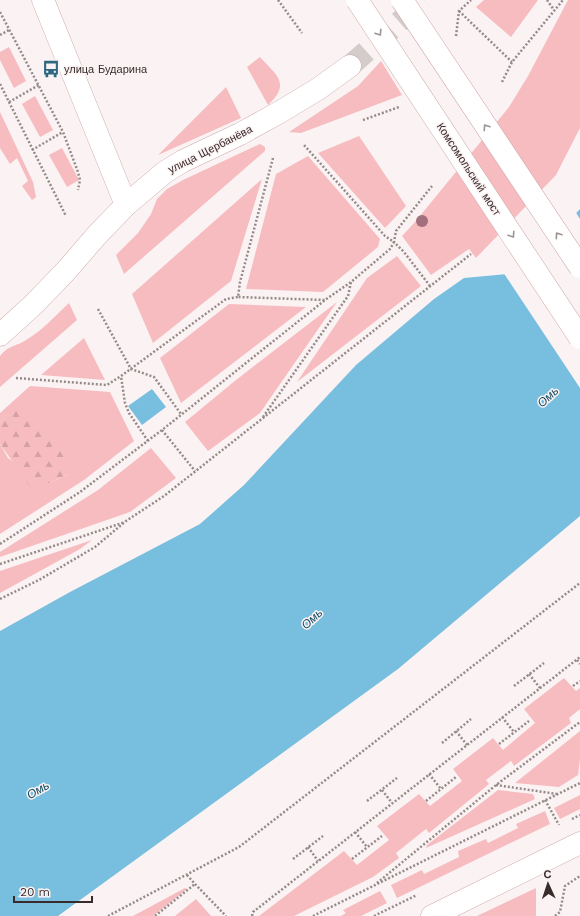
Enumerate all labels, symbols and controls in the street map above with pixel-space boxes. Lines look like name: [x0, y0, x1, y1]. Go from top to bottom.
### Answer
one-way arrow: [374, 28, 381, 35]
bus stop icon: улица Бударина: [41, 59, 61, 79]
place label: улица Бударина: [64, 63, 148, 76]
street label: Комсомольский мост: [434, 120, 503, 218]
street label: улица Щербанёва: [166, 122, 255, 176]
one-way arrow: [483, 124, 491, 131]
one-way arrow: [507, 230, 514, 237]
one-way arrow: [555, 232, 563, 239]
water label: Омь: [534, 384, 562, 410]
water label: Омь: [298, 606, 326, 632]
water label: Омь: [24, 778, 52, 802]
north arrow: [528, 864, 568, 904]
text: С: [543, 868, 552, 881]
scale bar: [14, 878, 92, 904]
text: 20 m: [20, 885, 50, 899]

